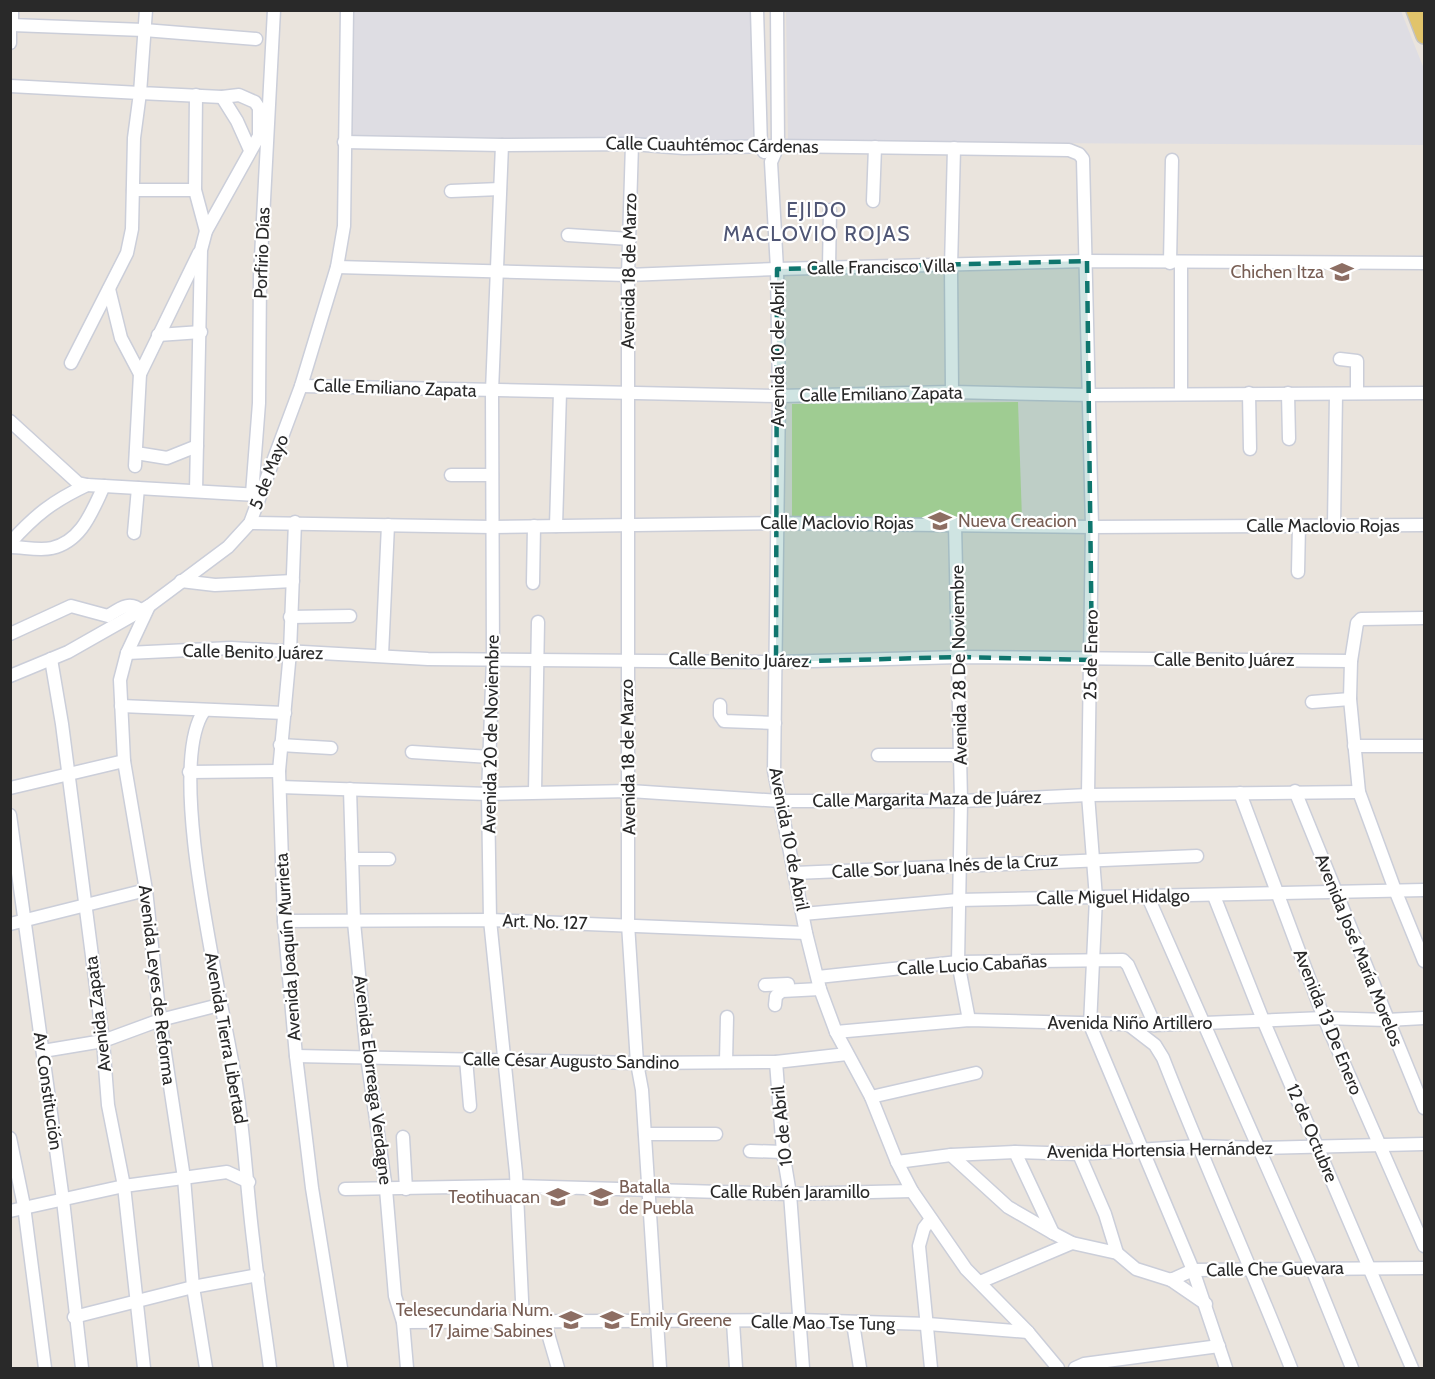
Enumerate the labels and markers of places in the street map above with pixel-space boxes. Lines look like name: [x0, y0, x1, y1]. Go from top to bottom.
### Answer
school or university icon: Chichen Itza: [1329, 259, 1355, 285]
place label: Chichen Itza: [1230, 261, 1324, 283]
school or university icon: Nueva Creacion: [927, 508, 953, 534]
place label: Nueva Creacion: [958, 510, 1077, 532]
place label: Batalla de Puebla: [619, 1176, 694, 1219]
school or university icon: Teotihuacan: [545, 1184, 571, 1210]
school or university icon: Batalla de Puebla: [588, 1184, 614, 1210]
place label: Teotihuacan: [448, 1186, 540, 1208]
place label: Telesecundaria Num. 17 Jaime Sabines: [396, 1299, 553, 1342]
school or university icon: Telesecundaria Num. 17 Jaime Sabines: [558, 1307, 584, 1333]
school or university icon: Emily Greene: [599, 1307, 625, 1333]
place label: Emily Greene: [630, 1309, 732, 1331]

